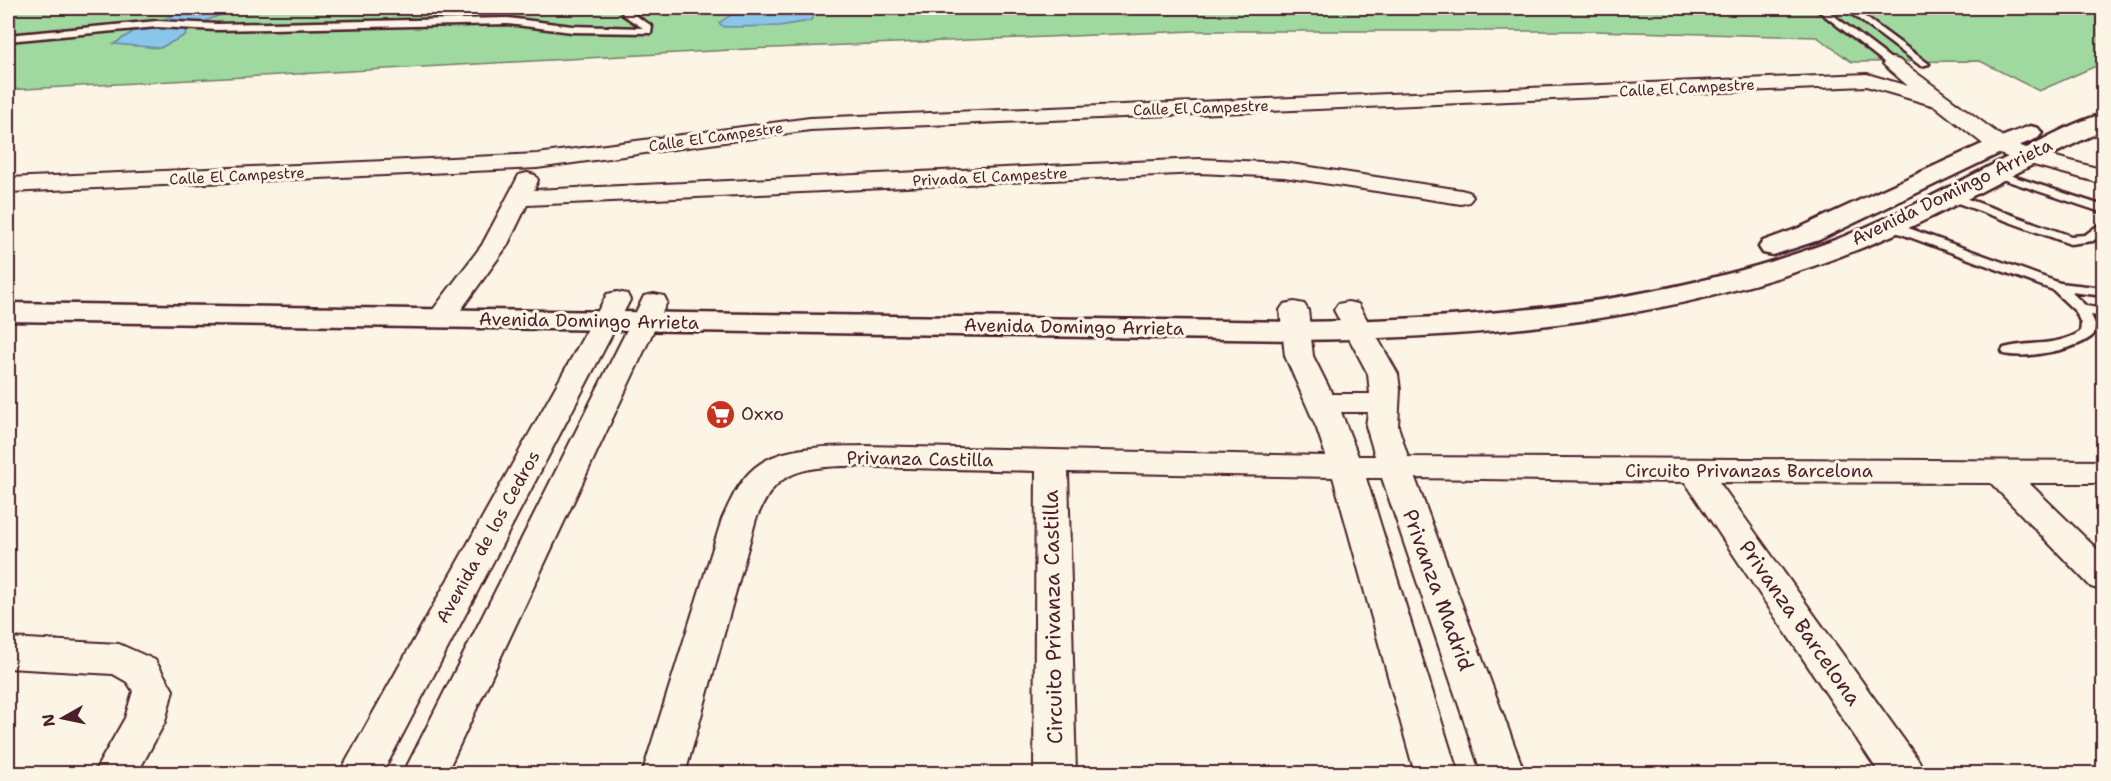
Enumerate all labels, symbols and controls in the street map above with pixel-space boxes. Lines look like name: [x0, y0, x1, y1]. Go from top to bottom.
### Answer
street label: Calle El Campestre: [1619, 74, 1755, 102]
street label: Calle El Campestre: [1133, 96, 1269, 120]
street label: Calle El Campestre: [647, 118, 785, 156]
street label: Avenida Domingo Arrieta: [1848, 133, 2056, 251]
street label: Calle El Campestre: [169, 162, 305, 190]
street label: Privada El Campestre: [912, 163, 1068, 191]
street label: Avenida Domingo Arrieta: [479, 307, 699, 335]
street label: Avenida Domingo Arrieta: [964, 313, 1184, 341]
supermarket icon: Oxxo: [704, 398, 736, 430]
place label: Oxxo: [741, 402, 784, 426]
street label: Avenida de los Cedros: [430, 446, 546, 628]
street label: Privanza Castilla: [846, 446, 994, 472]
street label: Circuito Privanzas Barcelona: [1625, 459, 1873, 483]
street label: Circuito Privanza Castilla: [1037, 490, 1069, 744]
street label: Privanza Madrid: [1396, 505, 1480, 675]
street label: Privanza Barcelona: [1732, 535, 1868, 711]
north arrow: [33, 688, 93, 748]
text: N: [37, 712, 60, 728]

